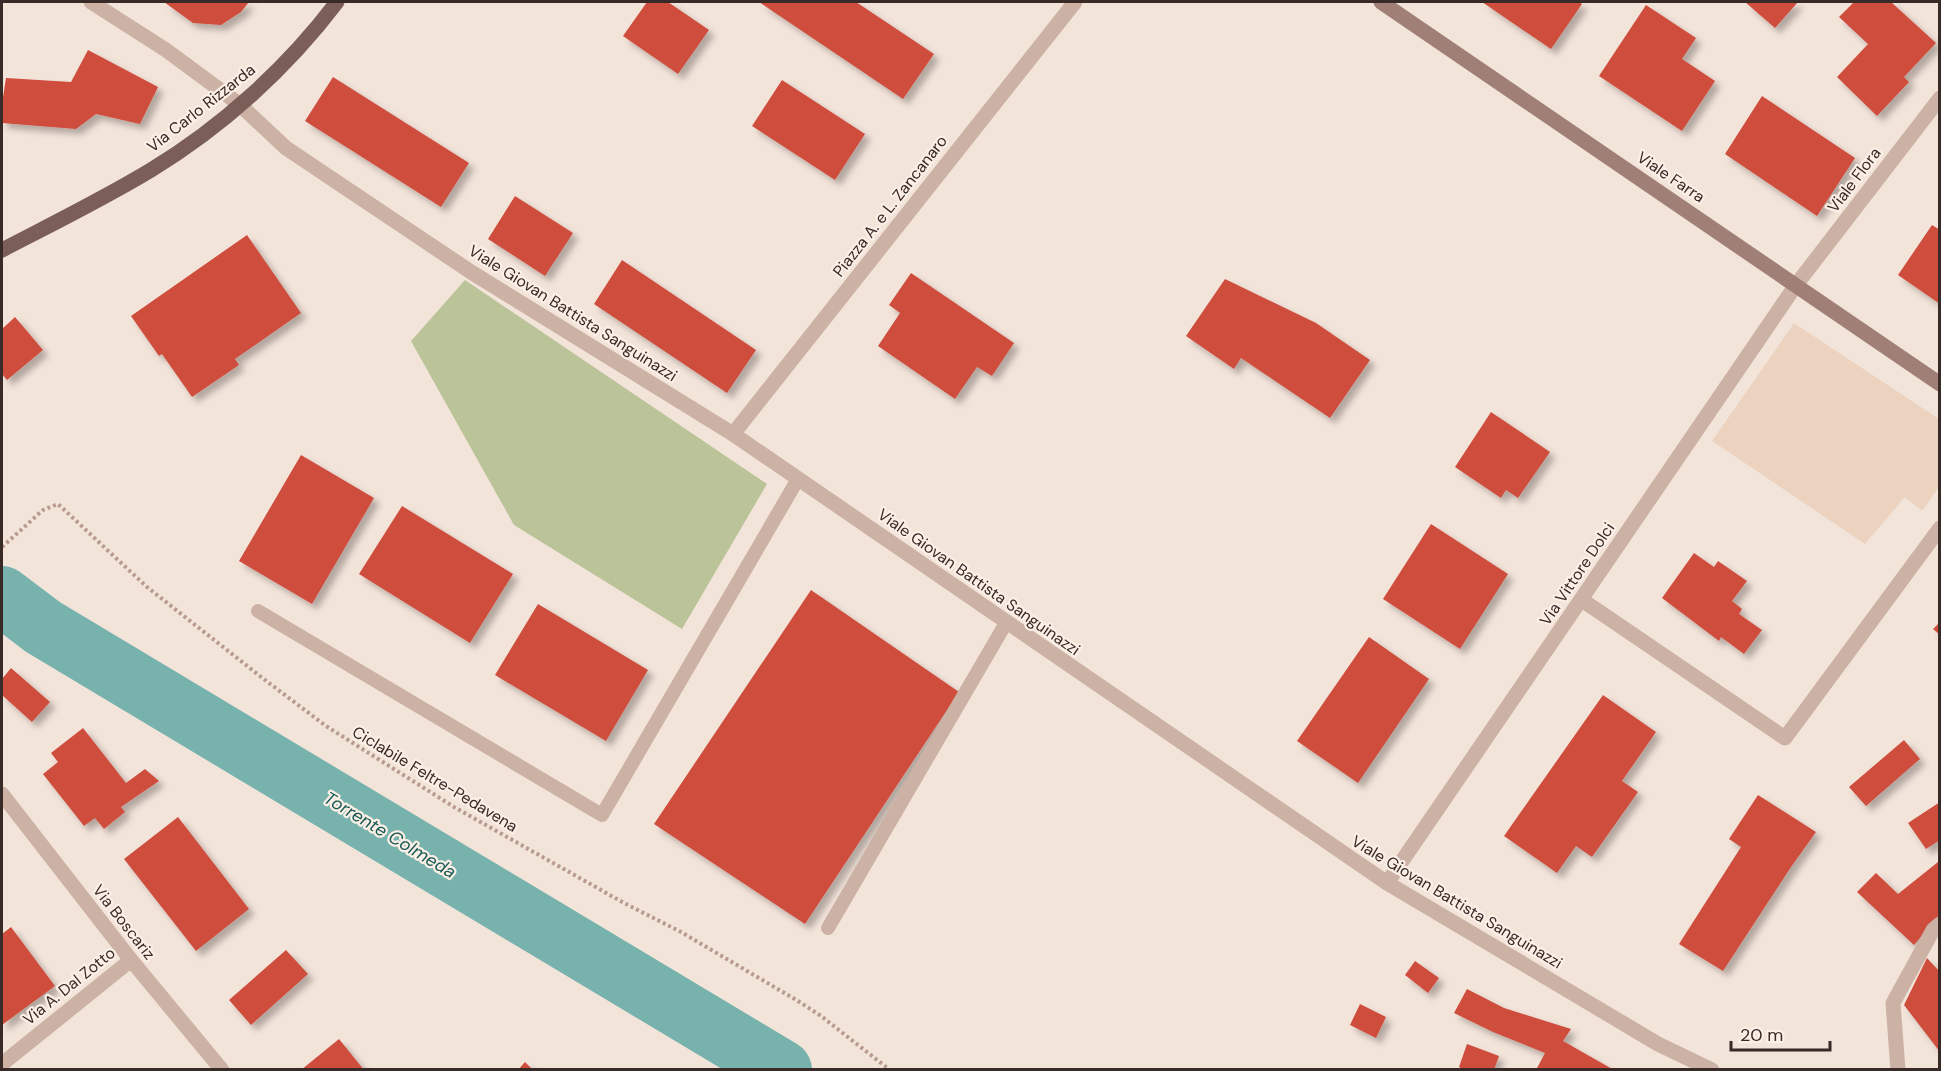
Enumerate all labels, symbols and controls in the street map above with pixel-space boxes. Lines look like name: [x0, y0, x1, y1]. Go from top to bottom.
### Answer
street label: Via Carlo Rizzarda: [143, 59, 259, 157]
street label: Piazza A. e L. Zancanaro: [828, 131, 952, 281]
street label: Viale Flora: [1823, 143, 1885, 217]
street label: Viale Farra: [1633, 147, 1709, 207]
street label: Viale Giovan Battista Sanguinazzi: [465, 240, 681, 386]
street label: Viale Giovan Battista Sanguinazzi: [874, 504, 1084, 660]
street label: Via Vittore Dolci: [1535, 518, 1619, 630]
street label: Ciclabile Feltre-Pedavena: [348, 721, 522, 837]
water label: Torrente Colmeda: [319, 786, 461, 884]
street label: Viale Giovan Battista Sanguinazzi: [1348, 831, 1566, 973]
street label: Via Boscariz: [88, 880, 160, 964]
street label: Via A. Dal Zotto: [19, 942, 119, 1030]
scale bar: [1731, 1014, 1830, 1052]
text: 20 m: [1740, 1023, 1783, 1047]

